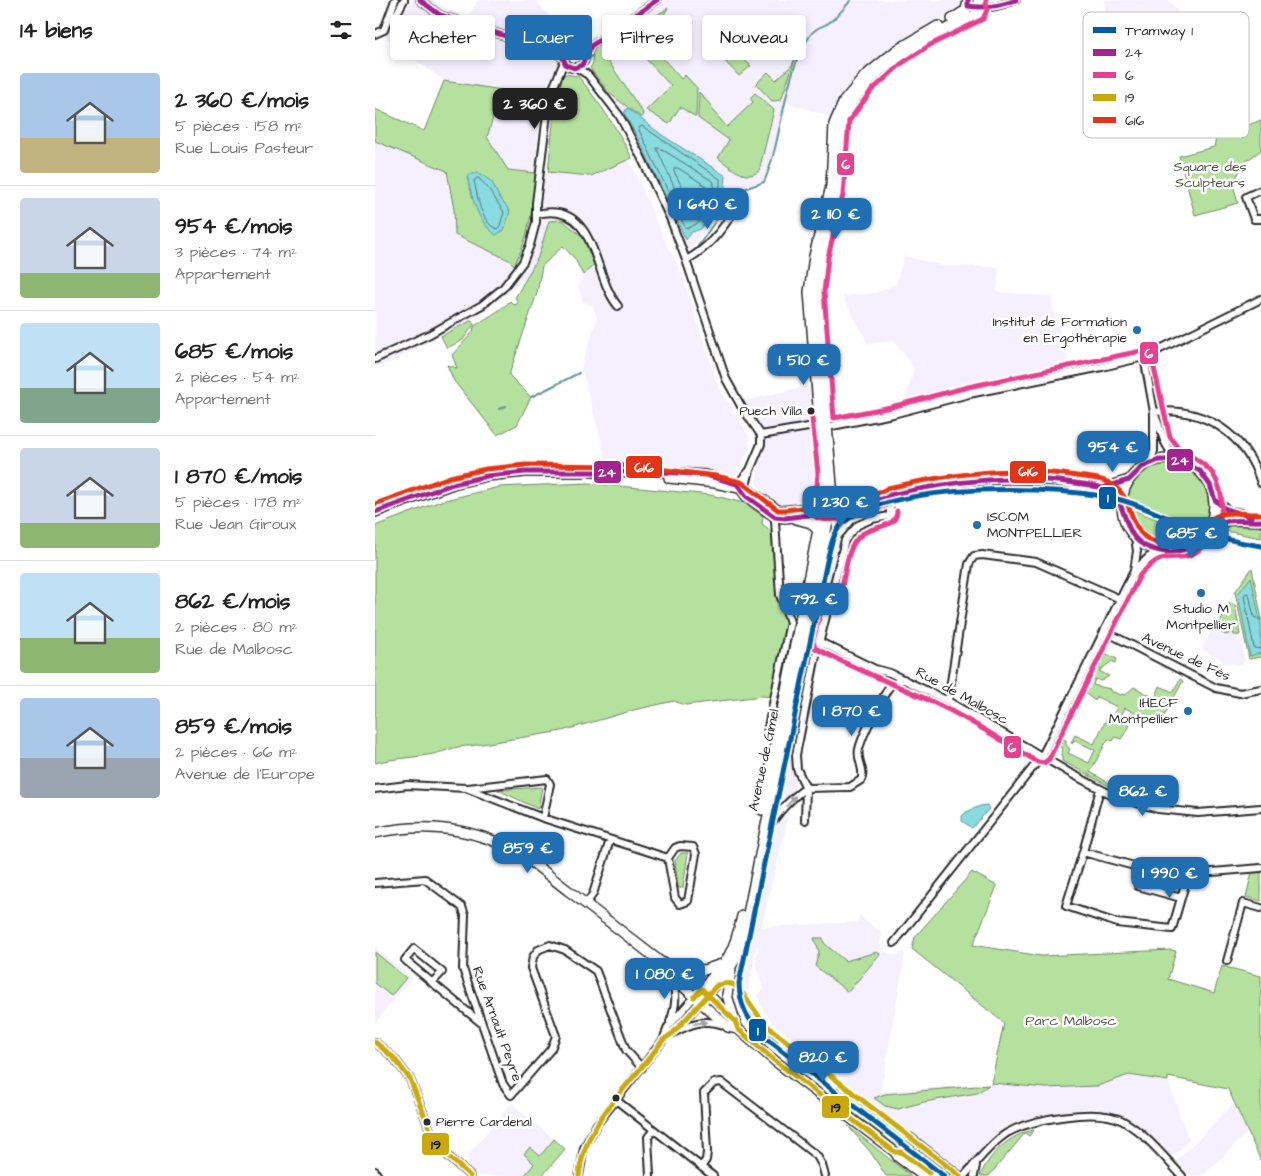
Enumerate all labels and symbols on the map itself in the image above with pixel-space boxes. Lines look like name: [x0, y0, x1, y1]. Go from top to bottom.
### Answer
legend: [1083, 12, 1249, 138]
text: Tramway 1: [1125, 21, 1193, 41]
text: 24: [1125, 43, 1143, 63]
text: 6: [1125, 66, 1134, 86]
pin: 2 360 €: [489, 88, 581, 130]
text: 19: [1125, 88, 1135, 108]
text: 616: [1125, 111, 1145, 131]
line badge: 6: [836, 152, 855, 176]
text: 6: [842, 155, 851, 175]
park label: Square des Sculpteurs: [1173, 157, 1247, 193]
pin: 1 640 €: [662, 188, 754, 230]
pin: 2 110 €: [790, 198, 882, 240]
place label: Institut de Formation en Ergothérapie: [993, 312, 1127, 348]
marker: Institut de Formation en Ergothérapie: [1131, 324, 1143, 336]
line badge: 6: [1139, 341, 1159, 365]
pin: 1 510 €: [758, 344, 850, 386]
text: 6: [1145, 344, 1154, 364]
place label: Puech Villa: [739, 402, 802, 420]
marker: Puech Villa: [806, 406, 816, 416]
pin: 954 €: [1078, 430, 1148, 473]
line badge: 24: [1166, 448, 1194, 472]
text: 24: [1170, 451, 1189, 471]
line badge: 616: [625, 455, 663, 479]
text: 616: [634, 458, 654, 478]
line badge: 24: [593, 460, 622, 484]
line badge: 616: [1009, 460, 1047, 484]
text: 616: [1018, 462, 1038, 482]
text: 24: [597, 463, 616, 483]
pin: 1 230 €: [795, 486, 887, 528]
line badge: 1: [1098, 486, 1117, 510]
text: 1: [1107, 488, 1109, 508]
place label: ISCOM MONTPELLIER: [987, 507, 1082, 543]
pin: 685 €: [1157, 516, 1227, 559]
marker: ISCOM MONTPELLIER: [971, 519, 983, 531]
pin: 792 €: [779, 582, 849, 625]
marker: Studio M Montpellier: [1195, 587, 1207, 599]
place label: Studio M Montpellier: [1166, 599, 1236, 635]
street label: Avenue de Fès: [1138, 628, 1234, 686]
street label: Rue de Malbosc: [912, 662, 1012, 730]
place label: IHECF Montpellier: [1109, 693, 1178, 729]
pin: 1 870 €: [806, 694, 898, 737]
marker: IHECF Montpellier: [1182, 705, 1194, 717]
street label: Avenue de Gimel: [743, 707, 785, 813]
line badge: 6: [1003, 735, 1022, 759]
text: 6: [1008, 738, 1017, 758]
pin: 862 €: [1108, 774, 1178, 817]
one-way arrow: [786, 794, 797, 807]
pin: 859 €: [493, 832, 563, 874]
pin: 1 990 €: [1124, 856, 1216, 899]
pin: 1 080 €: [619, 958, 711, 1000]
street label: Rue Arnault Peyre: [467, 964, 527, 1085]
park label: Parc Malbosc: [1026, 1011, 1117, 1031]
one-way arrow: [692, 1018, 708, 1026]
line badge: 1: [748, 1018, 767, 1042]
text: 1: [757, 1021, 759, 1041]
pin: 820 €: [788, 1040, 858, 1083]
unlabelled marker: [611, 1093, 621, 1103]
line badge: 19: [821, 1095, 850, 1119]
text: 19: [831, 1098, 841, 1118]
place label: Pierre Cardenal: [436, 1113, 532, 1131]
marker: Pierre Cardenal: [422, 1117, 432, 1127]
line badge: 19: [421, 1132, 450, 1156]
text: 19: [431, 1135, 441, 1155]

